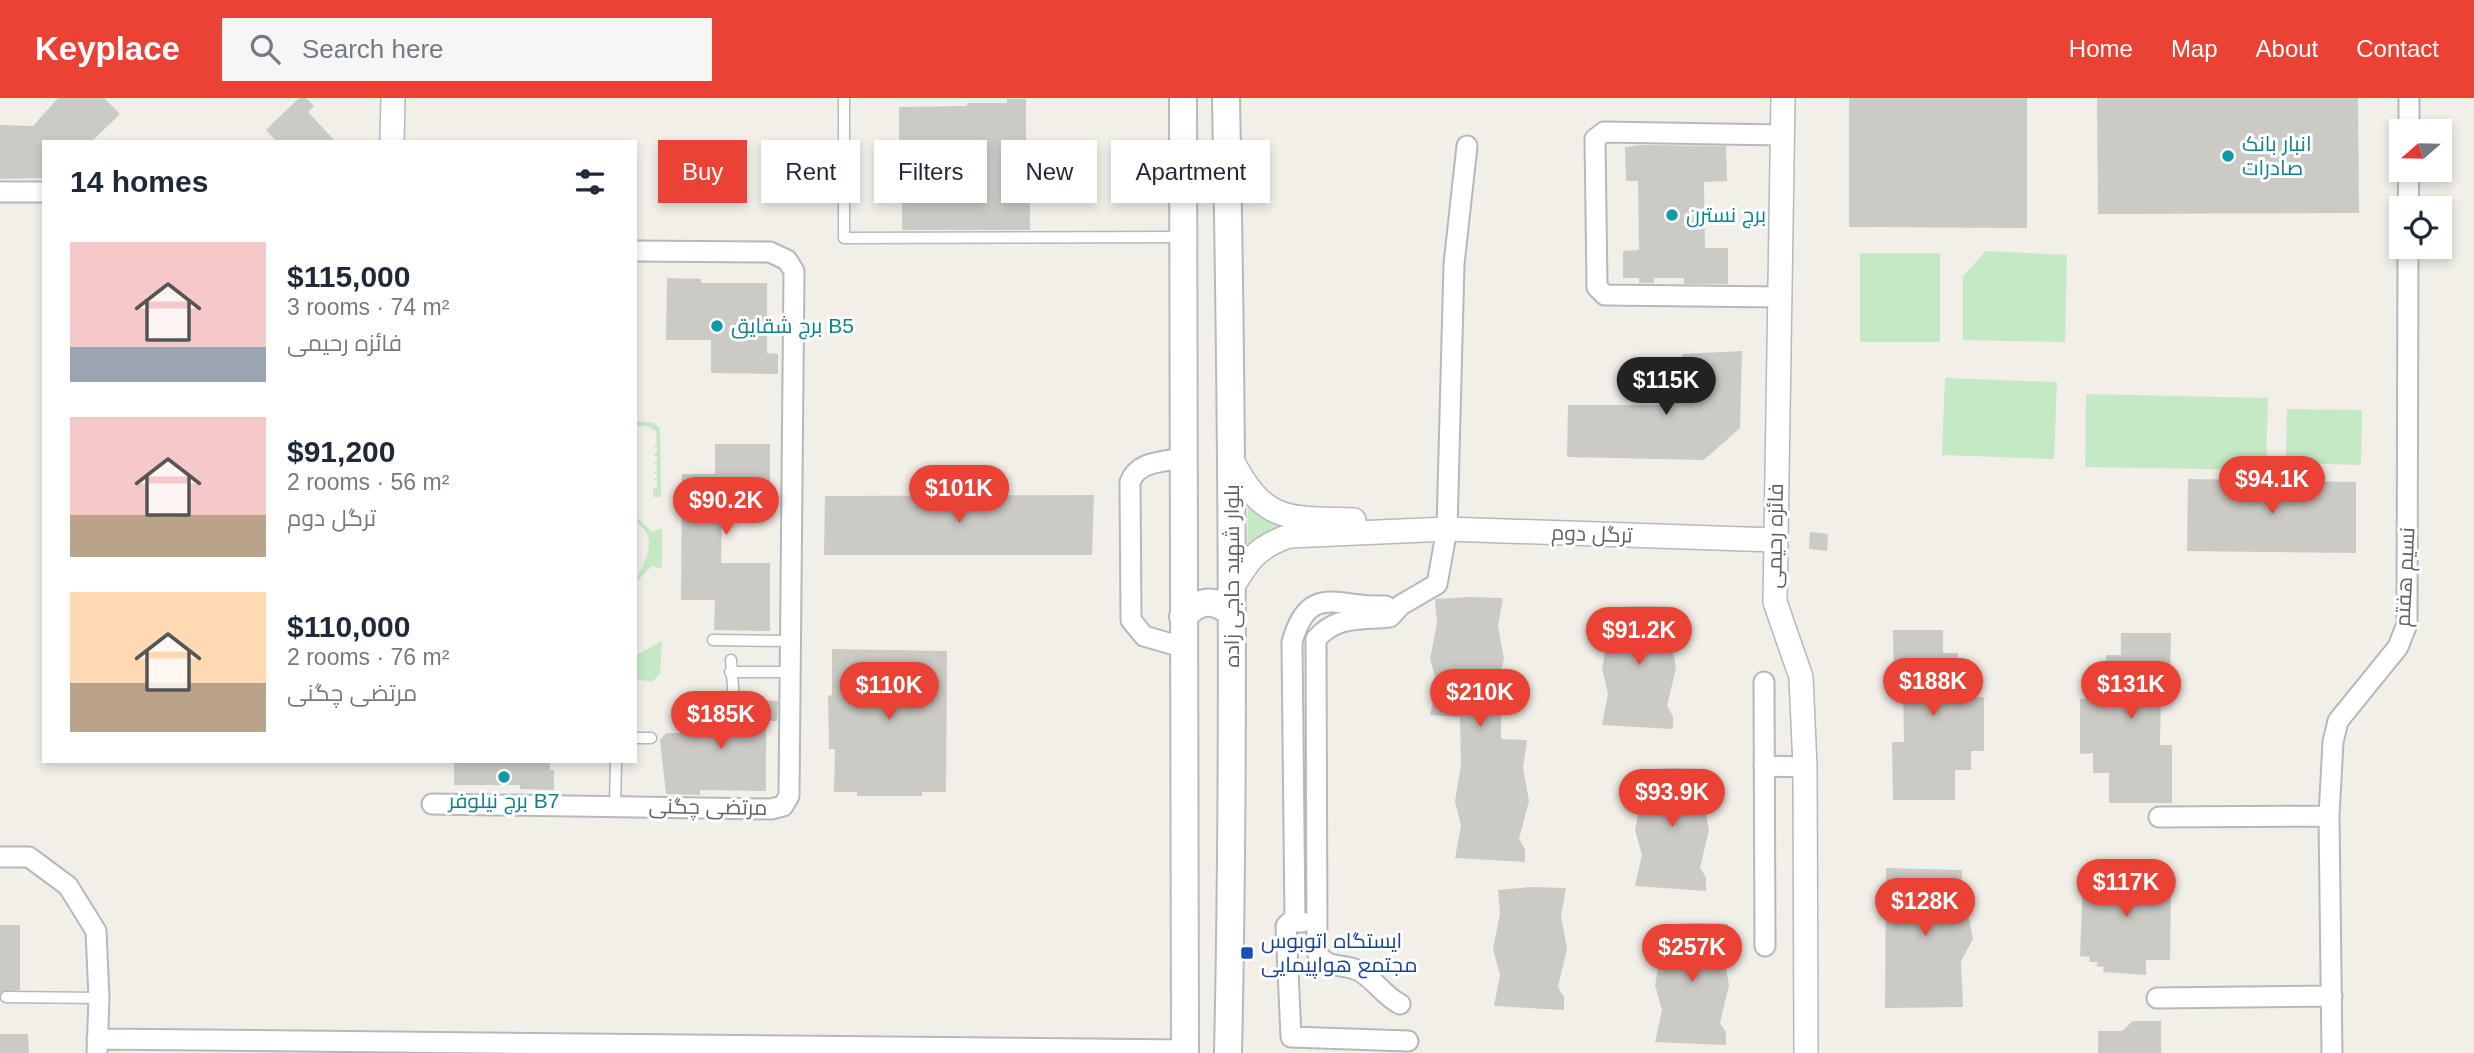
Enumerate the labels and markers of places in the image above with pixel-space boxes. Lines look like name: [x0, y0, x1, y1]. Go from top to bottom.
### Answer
place label: انبار بانک صادرات: [2242, 132, 2312, 180]
marker: انبار بانک صادرات: [2220, 148, 2236, 164]
place label: برج نسترن: [1686, 203, 1766, 229]
marker: برج نسترن: [1664, 207, 1680, 223]
place label: برج شقایق B5: [731, 314, 854, 340]
marker: برج شقایق B5: [709, 318, 725, 334]
pin: $115K: [1617, 358, 1715, 417]
pin: $94.1K: [2215, 456, 2329, 516]
pin: $101K: [910, 466, 1008, 525]
pin: $90.2K: [669, 478, 783, 537]
pin: $91.2K: [1582, 608, 1696, 667]
pin: $188K: [1884, 658, 1982, 718]
pin: $110K: [840, 662, 938, 722]
pin: $131K: [2082, 662, 2180, 721]
pin: $210K: [1431, 670, 1529, 729]
pin: $185K: [672, 692, 770, 751]
marker: برج نیلوفر B7: [496, 769, 512, 785]
pin: $93.9K: [1615, 770, 1729, 829]
place label: برج نیلوفر B7: [448, 789, 559, 815]
pin: $117K: [2077, 860, 2175, 919]
pin: $128K: [1876, 878, 1974, 938]
pin: $257K: [1643, 924, 1741, 984]
place label: ایستگاه اتوبوس مجتمع هواپیمایی: [1261, 929, 1417, 979]
marker: ایستگاه اتوبوس مجتمع هواپیمایی: [1239, 945, 1255, 961]

